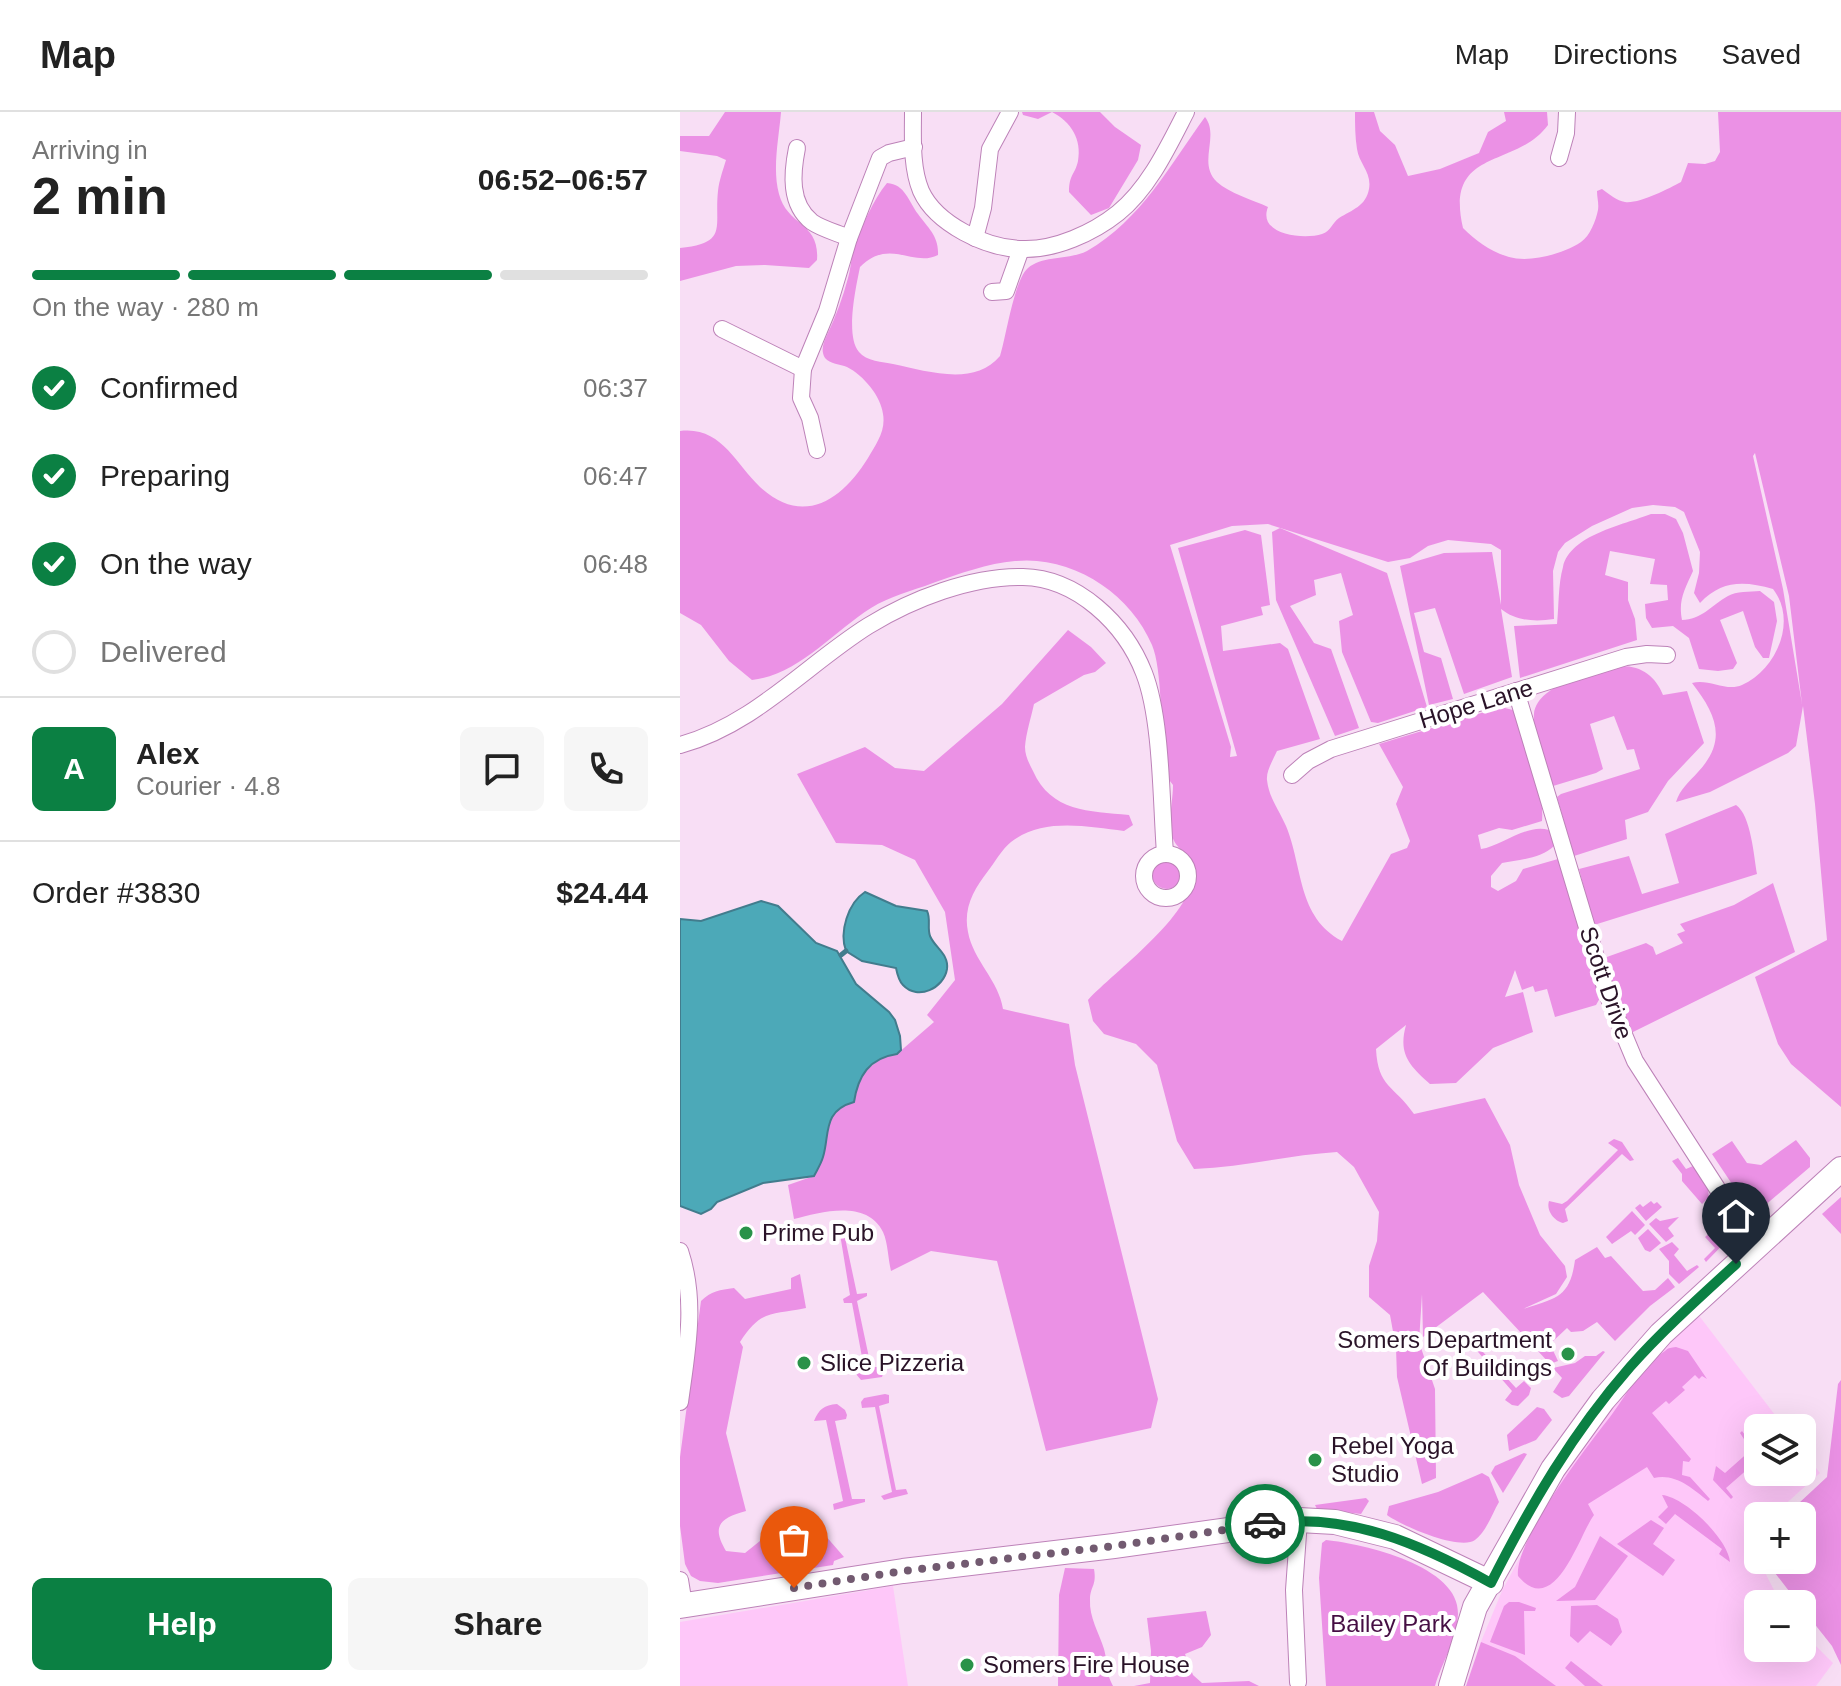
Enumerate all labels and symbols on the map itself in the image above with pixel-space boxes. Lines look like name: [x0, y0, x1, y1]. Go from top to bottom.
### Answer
street label: Hope Lane: [1416, 673, 1536, 734]
street label: Scott Drive: [1575, 923, 1638, 1043]
pin: [1702, 1182, 1770, 1264]
place label: Prime Pub: [762, 1219, 874, 1246]
marker: Prime Pub: [737, 1224, 755, 1242]
place label: Somers Department Of Buildings: [1337, 1326, 1552, 1381]
marker: Somers Department Of Buildings: [1559, 1345, 1577, 1363]
place label: Slice Pizzeria: [820, 1349, 965, 1376]
marker: Slice Pizzeria: [795, 1354, 813, 1372]
place label: Rebel Yoga Studio: [1331, 1432, 1454, 1487]
marker: Rebel Yoga Studio: [1306, 1451, 1324, 1469]
courier: [1225, 1484, 1305, 1564]
pin: [760, 1506, 828, 1588]
park label: Bailey Park: [1330, 1610, 1453, 1637]
place label: Somers Fire House: [983, 1651, 1190, 1678]
marker: Somers Fire House: [958, 1656, 976, 1674]

